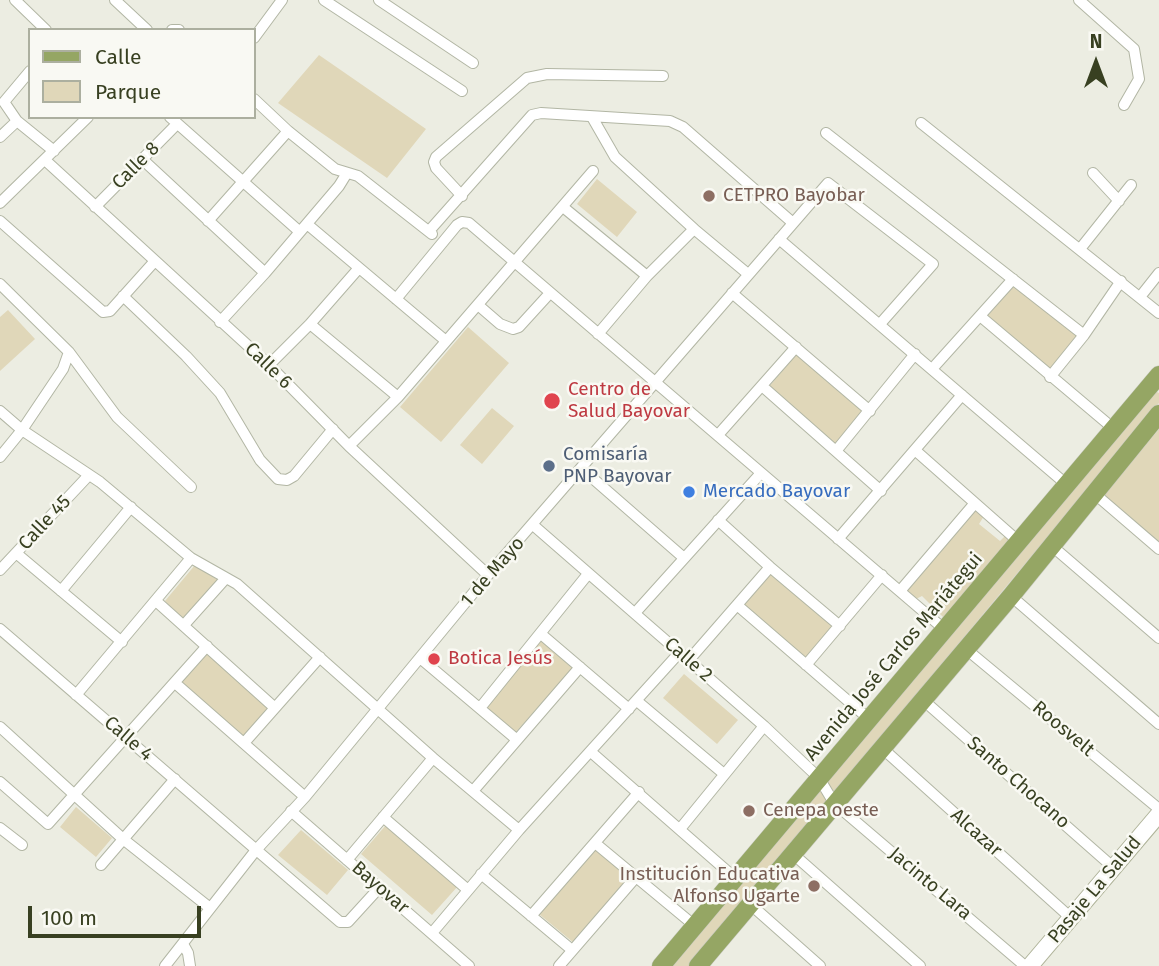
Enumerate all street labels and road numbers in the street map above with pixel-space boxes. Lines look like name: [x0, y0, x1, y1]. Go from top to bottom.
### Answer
street label: Calle 8: [108, 138, 164, 194]
street label: Calle 6: [240, 338, 296, 394]
street label: Calle 45: [14, 491, 76, 555]
street label: 1 de Mayo: [456, 532, 530, 612]
street label: Avenida José Carlos Mariátegui: [800, 548, 988, 766]
street label: Calle 2: [659, 633, 717, 687]
street label: Roosvelt: [1027, 696, 1099, 762]
street label: Calle 4: [99, 712, 157, 766]
street label: Santo Chocano: [962, 732, 1074, 834]
street label: Alcazar: [946, 804, 1006, 862]
street label: Pasaje La Salud: [1044, 832, 1146, 948]
street label: Jacinto Lara: [884, 843, 976, 925]
street label: Bayovar: [347, 857, 413, 919]

